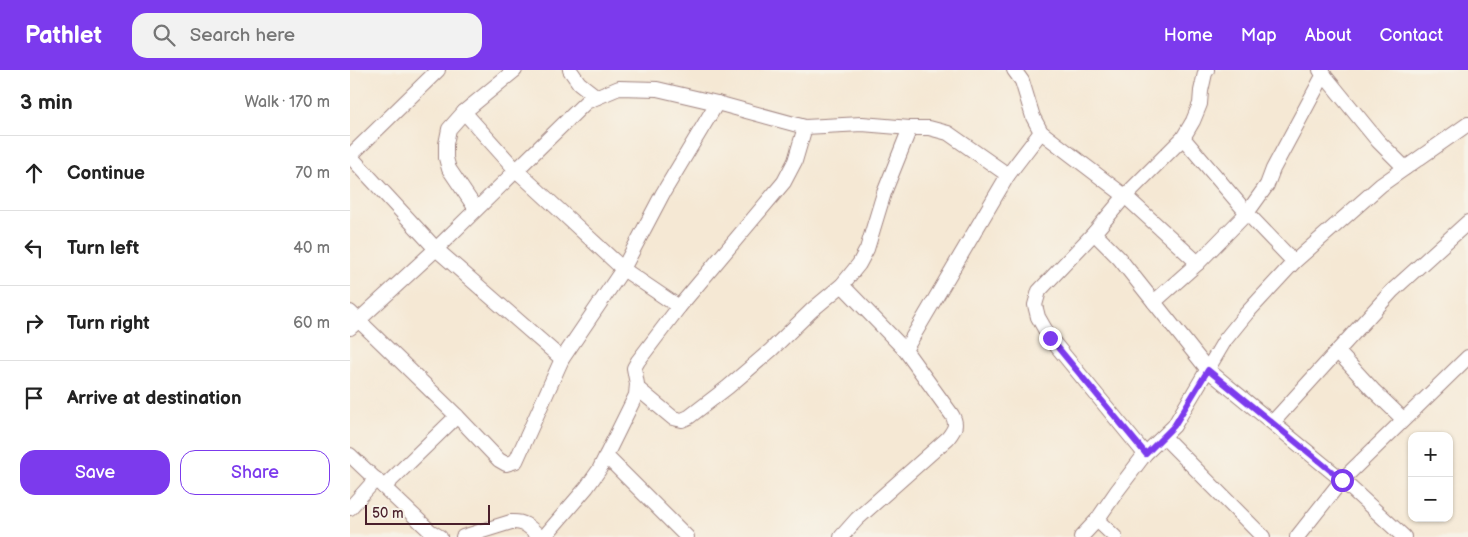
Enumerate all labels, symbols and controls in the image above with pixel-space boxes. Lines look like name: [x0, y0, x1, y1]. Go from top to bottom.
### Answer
search box: [132, 13, 482, 58]
text: Pathlet: [25, 21, 102, 50]
icon: search: [150, 21, 178, 49]
text: Search here: [190, 24, 295, 47]
text: Home: [1164, 25, 1213, 46]
text: Map: [1241, 25, 1277, 46]
text: About: [1305, 25, 1352, 46]
text: Contact: [1380, 25, 1443, 46]
text: 3 min: [20, 90, 73, 115]
text: Walk · 170 m: [244, 93, 330, 112]
icon: ahead: [20, 159, 48, 187]
text: Continue: [67, 162, 145, 185]
text: 70 m: [295, 164, 330, 183]
icon: left: [20, 234, 48, 262]
text: Turn left: [67, 237, 139, 260]
text: 40 m: [293, 239, 330, 258]
icon: right: [20, 309, 48, 337]
text: Turn right: [67, 312, 150, 335]
text: 60 m: [293, 314, 330, 333]
route end: [1039, 327, 1062, 350]
icon: arrive: [20, 384, 48, 412]
text: Arrive at destination: [67, 387, 242, 410]
map controls: [1408, 432, 1453, 522]
button: +: [1408, 432, 1453, 477]
button: Save: [20, 450, 170, 495]
button: Share: [180, 450, 330, 495]
route start: [1331, 469, 1354, 492]
button: −: [1408, 477, 1453, 522]
scale bar: [365, 502, 490, 525]
text: 50 m: [372, 505, 404, 522]

